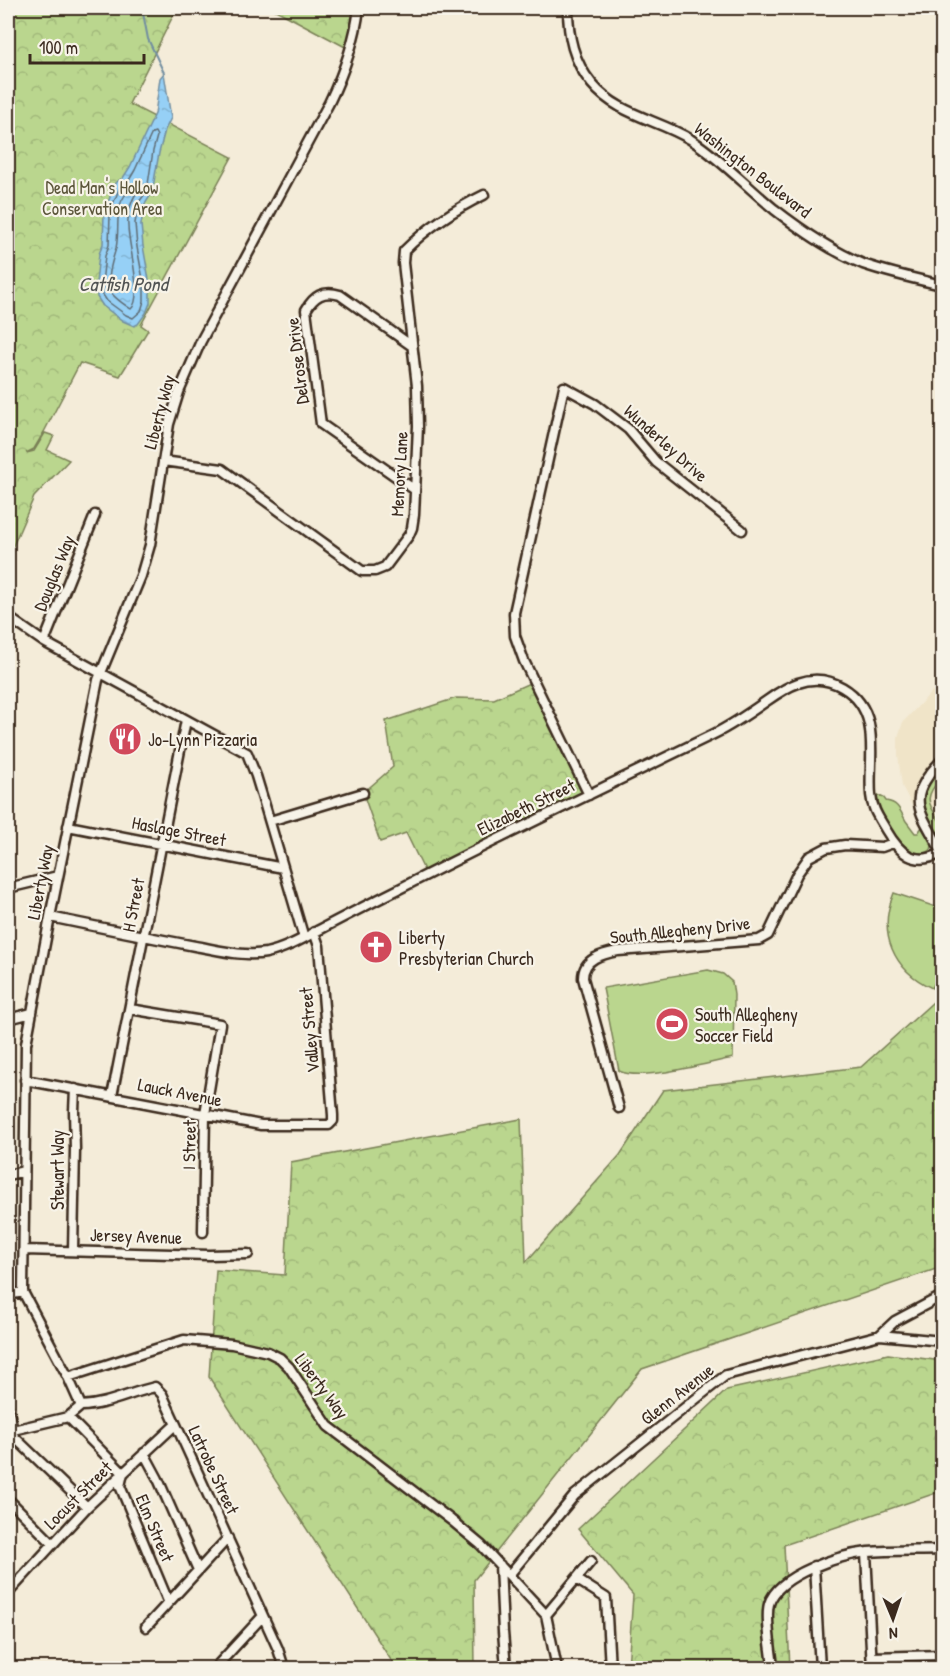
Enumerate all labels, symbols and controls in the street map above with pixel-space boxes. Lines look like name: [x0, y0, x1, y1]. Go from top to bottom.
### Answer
scale bar: [30, 27, 144, 65]
text: 100 m: [39, 35, 78, 60]
street label: Washington Boulevard: [689, 116, 817, 224]
park label: Dead Man's Hollow Conservation Area: [42, 175, 162, 221]
water label: Catfish Pond: [79, 270, 171, 297]
street label: Delrose Drive: [279, 316, 315, 406]
street label: Liberty Way: [137, 372, 181, 452]
street label: Wunderley Drive: [619, 399, 713, 487]
street label: Memory Lane: [384, 431, 414, 517]
street label: Douglas Way: [27, 531, 81, 615]
restaurant icon: Jo-Lynn Pizzaria: [107, 721, 143, 757]
place label: Jo-Lynn Pizzaria: [148, 727, 257, 752]
street label: Elizabeth Street: [473, 772, 580, 841]
street label: Haslage Street: [130, 810, 229, 853]
street label: Liberty Way: [20, 842, 60, 922]
street label: H Street: [116, 875, 151, 934]
street label: South Allegheny Drive: [609, 910, 751, 950]
place label: Liberty Presbyterian Church: [399, 925, 534, 971]
church icon: Liberty Presbyterian Church: [358, 929, 394, 965]
street label: Valley Street: [293, 985, 325, 1074]
place label: South Allegheny Soccer Field: [695, 1002, 798, 1048]
sports icon: South Allegheny Soccer Field: [654, 1006, 690, 1042]
street label: Lauck Avenue: [136, 1072, 224, 1112]
street label: I Street: [176, 1119, 202, 1170]
street label: Stewart Way: [45, 1130, 70, 1210]
street label: Jersey Avenue: [89, 1222, 183, 1250]
street label: Liberty Way: [289, 1348, 355, 1424]
street label: Glenn Avenue: [635, 1357, 719, 1431]
street label: Latrobe Street: [183, 1422, 246, 1519]
street label: Locust Street: [38, 1455, 118, 1535]
street label: Elm Street: [130, 1490, 181, 1566]
north arrow: [863, 1589, 923, 1649]
text: N: [888, 1623, 898, 1645]

